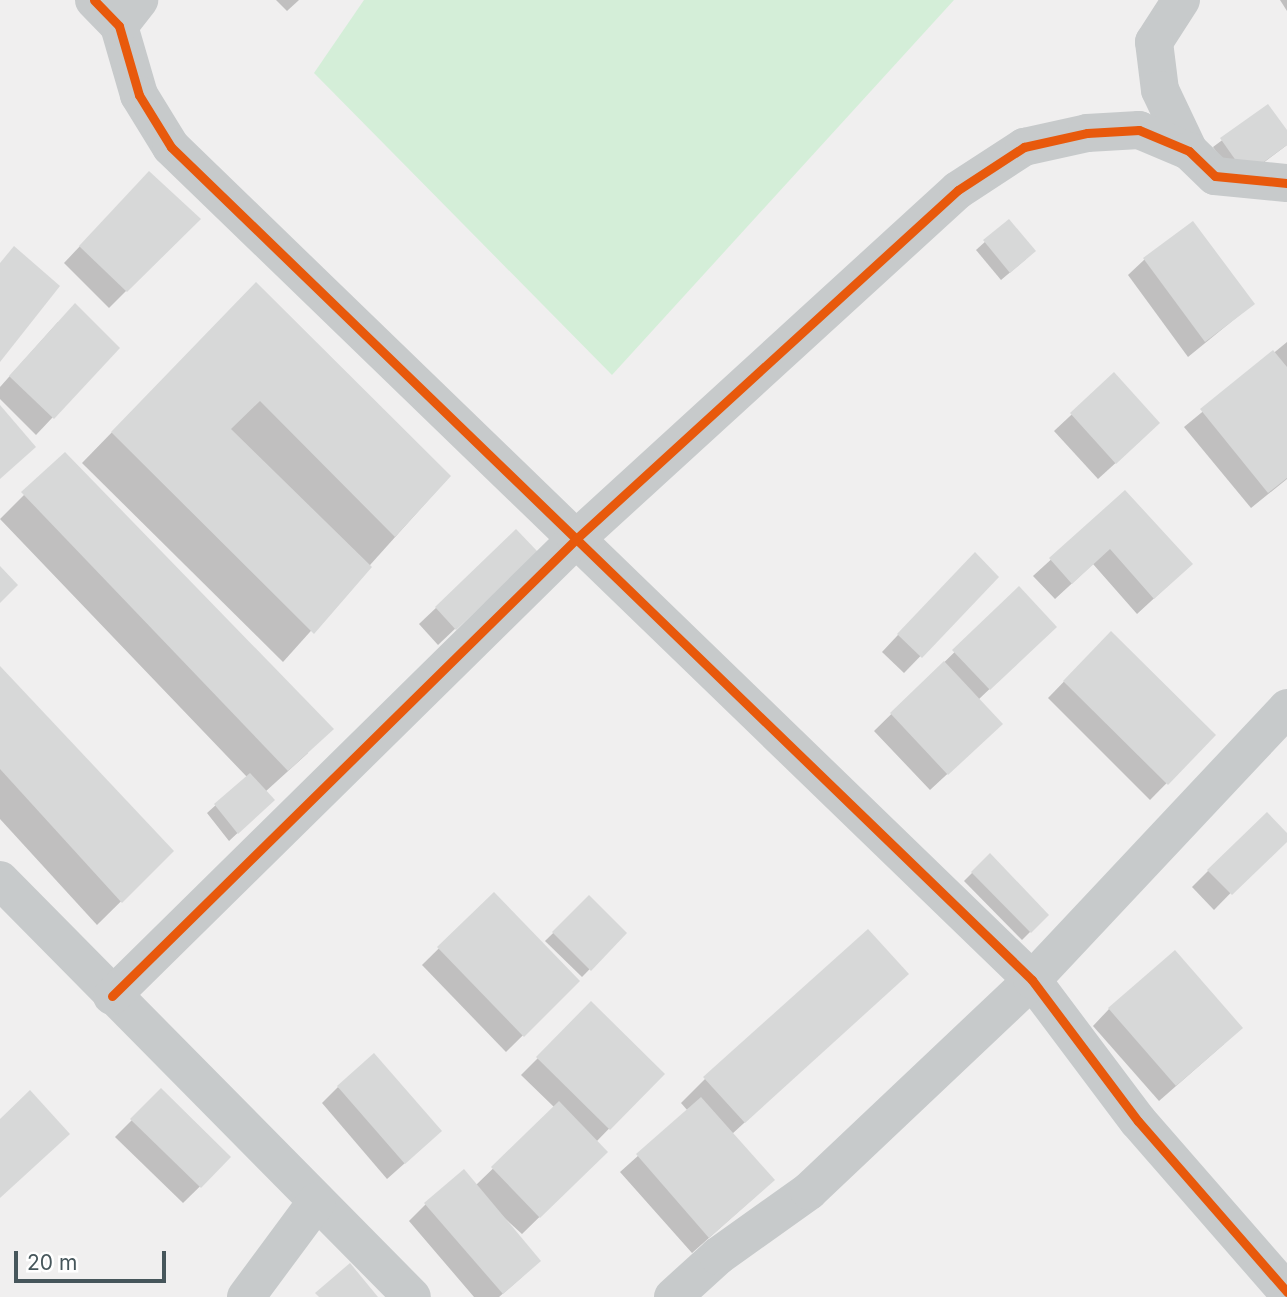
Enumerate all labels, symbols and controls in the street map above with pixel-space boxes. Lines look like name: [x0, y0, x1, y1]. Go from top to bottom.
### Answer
scale bar: [18, 1238, 170, 1282]
text: 20 m: [27, 1250, 77, 1275]

